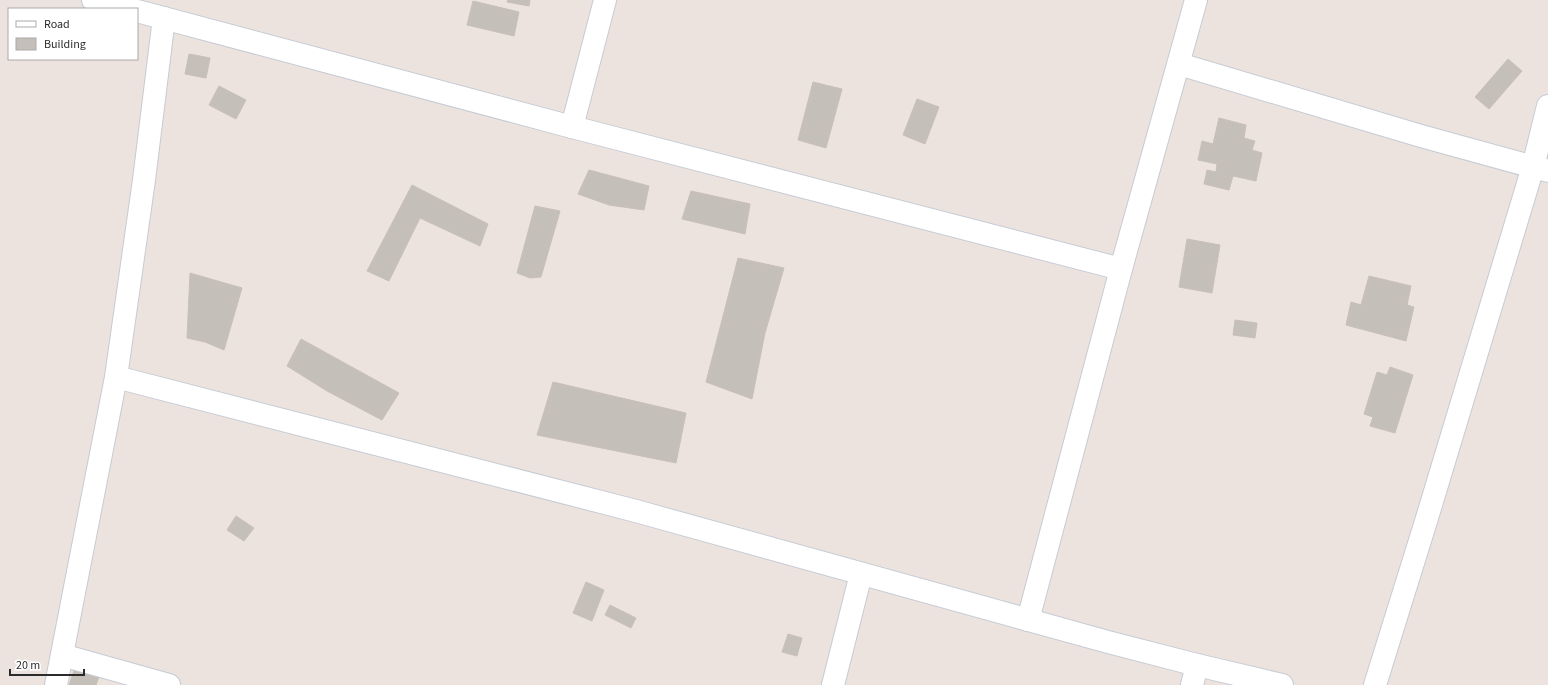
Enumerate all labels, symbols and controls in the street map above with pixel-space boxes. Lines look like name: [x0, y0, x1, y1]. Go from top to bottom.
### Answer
legend: [8, 8, 138, 60]
text: Road: [44, 16, 70, 33]
text: Building: [44, 36, 86, 53]
scale bar: [10, 651, 84, 677]
text: 20 m: [16, 657, 40, 674]

